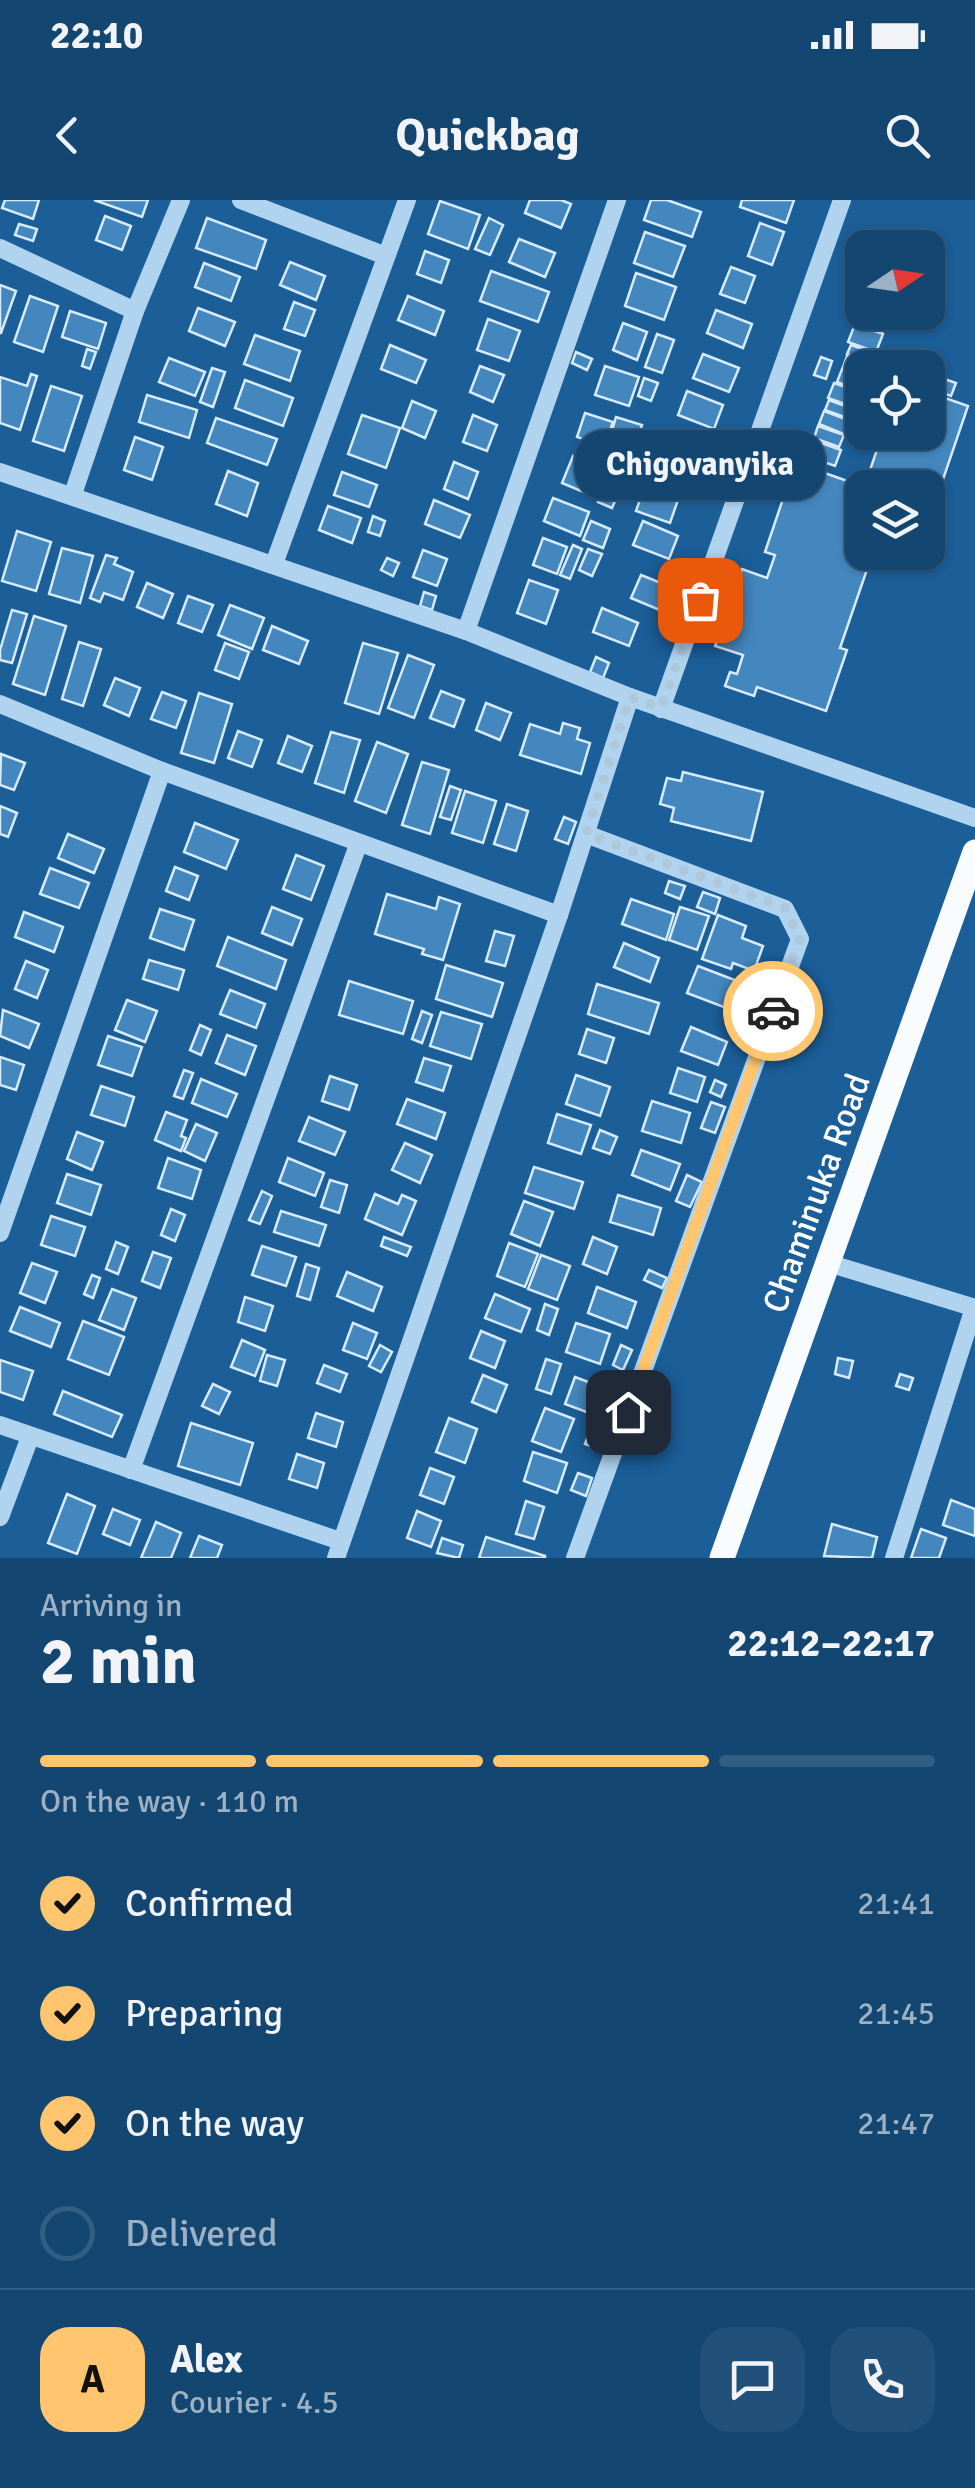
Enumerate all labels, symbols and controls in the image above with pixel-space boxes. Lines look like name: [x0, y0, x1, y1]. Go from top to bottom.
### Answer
text: 22:10: [50, 12, 143, 59]
icon: back: [40, 108, 95, 163]
text: Quickbag: [395, 108, 580, 163]
icon: search: [880, 108, 935, 163]
north arrow: [845, 230, 945, 330]
map controls: [845, 230, 945, 570]
button: locate: [845, 350, 945, 450]
callout: Chigovanyika: [575, 430, 825, 500]
text: Chigovanyika: [606, 445, 794, 484]
button: layers: [845, 470, 945, 570]
pin: [658, 558, 743, 643]
icon: bag: [673, 573, 728, 628]
courier: [723, 961, 823, 1061]
icon: car: [746, 984, 801, 1039]
street label: Chaminuka Road: [753, 1068, 880, 1319]
pin: [586, 1370, 671, 1455]
icon: home: [601, 1385, 656, 1440]
text: Arriving in: [40, 1586, 182, 1625]
text: 22:12–22:17: [727, 1620, 935, 1667]
text: 2 min: [40, 1622, 197, 1702]
text: On the way · 110 m: [40, 1782, 299, 1821]
icon: check: [40, 1876, 95, 1931]
text: Confirmed: [125, 1880, 294, 1927]
text: 21:41: [857, 1884, 935, 1923]
icon: check: [40, 1986, 95, 2041]
text: Preparing: [125, 1990, 283, 2037]
text: 21:45: [857, 1994, 935, 2033]
icon: check: [40, 2096, 95, 2151]
text: On the way: [125, 2100, 304, 2147]
text: 21:47: [857, 2104, 935, 2143]
text: Delivered: [125, 2210, 278, 2257]
button: chat: [700, 2327, 805, 2432]
button: phone: [830, 2327, 935, 2432]
text: Alex: [170, 2336, 243, 2383]
text: A: [80, 2356, 105, 2403]
text: Courier · 4.5: [170, 2383, 339, 2422]

